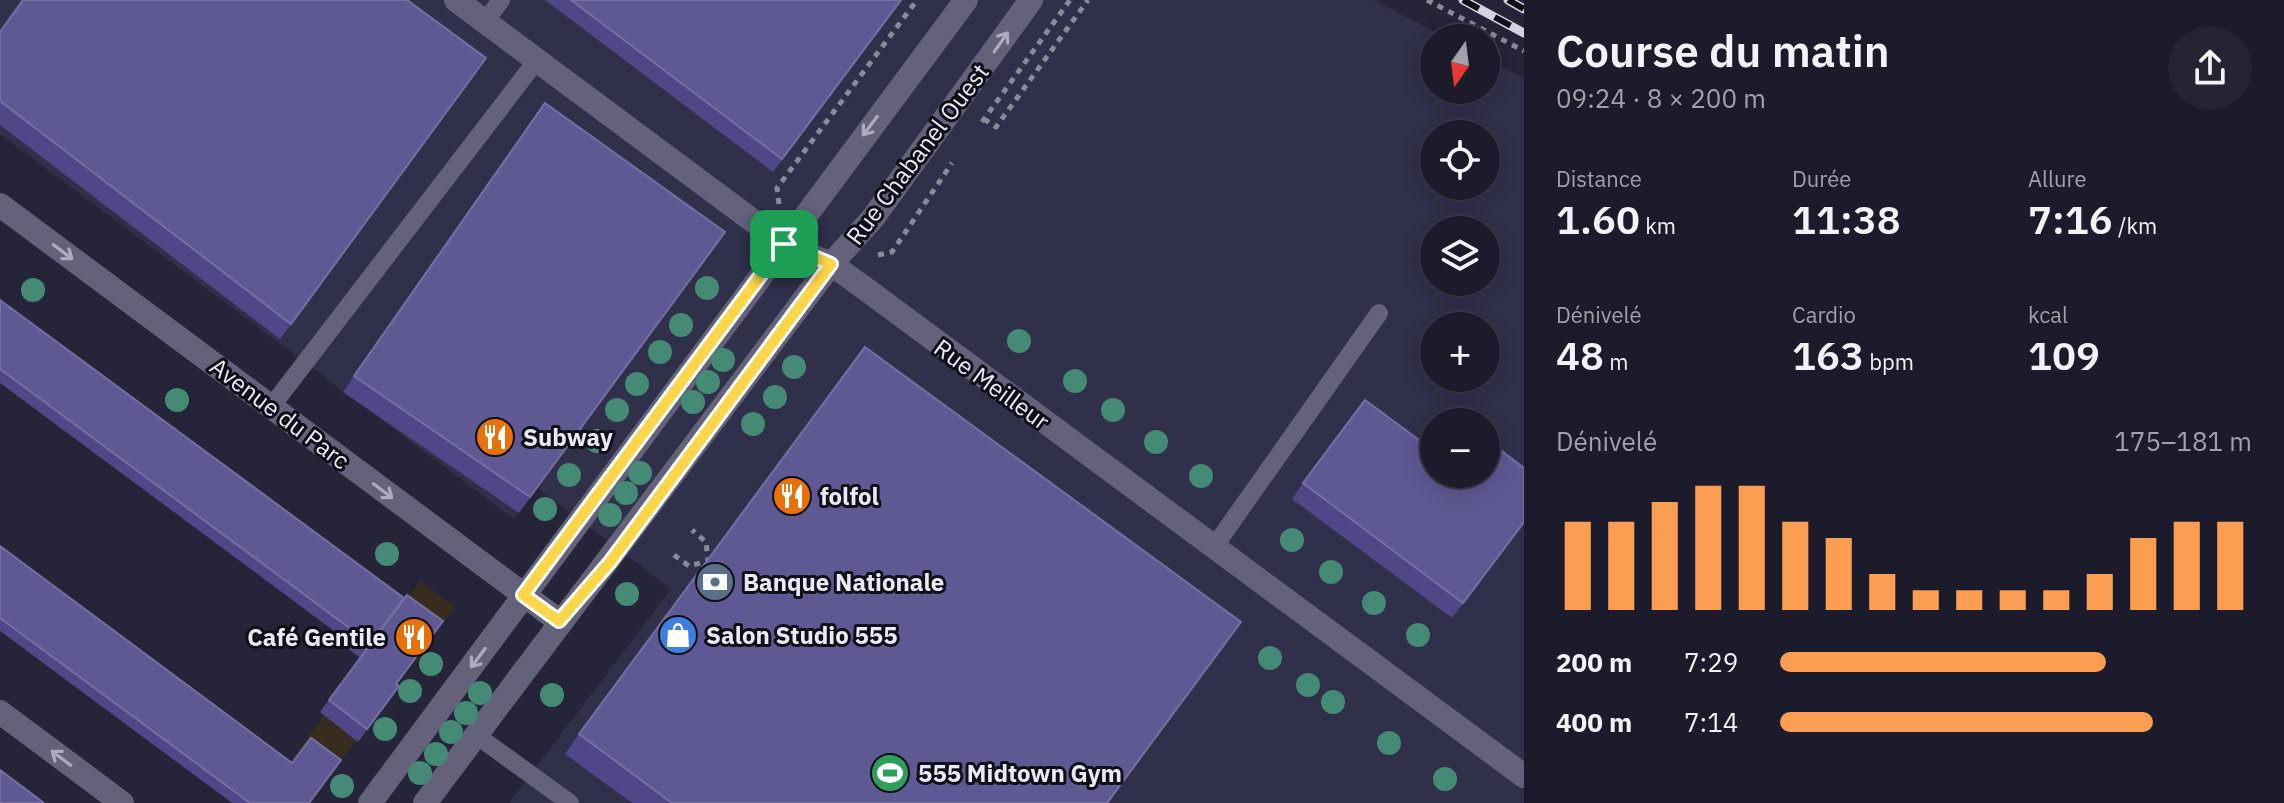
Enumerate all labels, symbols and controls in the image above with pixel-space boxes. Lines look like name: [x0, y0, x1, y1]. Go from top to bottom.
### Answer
text: Course du matin: [1556, 22, 1890, 79]
north arrow: [1420, 24, 1500, 104]
map controls: [1420, 24, 1500, 488]
button: share: [2168, 26, 2252, 110]
one-way arrow: [993, 31, 1009, 53]
street label: Rue Chabanel Ouest: [838, 57, 996, 251]
text: 09:24 · 8 × 200 m: [1556, 81, 1766, 115]
one-way arrow: [862, 115, 878, 137]
button: locate: [1420, 120, 1500, 200]
text: Distance: [1556, 164, 1642, 193]
text: Durée: [1792, 164, 1851, 193]
text: Allure: [2028, 164, 2087, 193]
text: 1.60: [1556, 193, 1640, 245]
text: 11:38: [1792, 193, 1901, 245]
text: 7:16: [2028, 193, 2113, 245]
pin: [750, 210, 818, 278]
text: km: [1640, 211, 1676, 240]
text: /km: [2113, 211, 2157, 240]
button: layers: [1420, 216, 1500, 296]
icon: arrive: [762, 222, 806, 266]
one-way arrow: [51, 244, 73, 260]
text: Dénivelé: [1556, 300, 1642, 329]
text: Cardio: [1792, 300, 1856, 329]
text: kcal: [2028, 300, 2068, 329]
button: +: [1420, 312, 1500, 392]
text: 48: [1556, 329, 1604, 381]
text: 163: [1792, 329, 1864, 381]
text: 109: [2028, 329, 2100, 381]
street label: Rue Meilleur: [928, 331, 1056, 437]
text: m: [1604, 347, 1628, 376]
text: bpm: [1864, 347, 1914, 376]
street label: Avenue du Parc: [204, 350, 356, 476]
button: −: [1420, 408, 1500, 488]
restaurant icon: Subway: [474, 416, 516, 458]
place label: Subway: [523, 421, 613, 453]
text: Dénivelé: [1556, 424, 1657, 458]
text: 175–181 m: [2114, 424, 2252, 458]
restaurant icon: folfol: [771, 475, 813, 517]
place label: folfol: [820, 480, 879, 512]
one-way arrow: [372, 482, 394, 499]
bank icon: Banque Nationale: [694, 561, 736, 603]
place label: Banque Nationale: [743, 566, 944, 598]
shop icon: Salon Studio 555: [657, 614, 699, 656]
restaurant icon: Café Gentile: [393, 616, 435, 658]
place label: Salon Studio 555: [706, 619, 898, 651]
place label: Café Gentile: [247, 621, 386, 653]
text: 200 m: [1556, 645, 1632, 679]
text: 7:29: [1684, 645, 1738, 679]
one-way arrow: [469, 647, 486, 669]
text: 400 m: [1556, 705, 1632, 739]
text: 7:14: [1684, 705, 1738, 739]
one-way arrow: [51, 749, 72, 766]
sports icon: 555 Midtown Gym: [869, 752, 911, 794]
place label: 555 Midtown Gym: [918, 757, 1122, 789]

